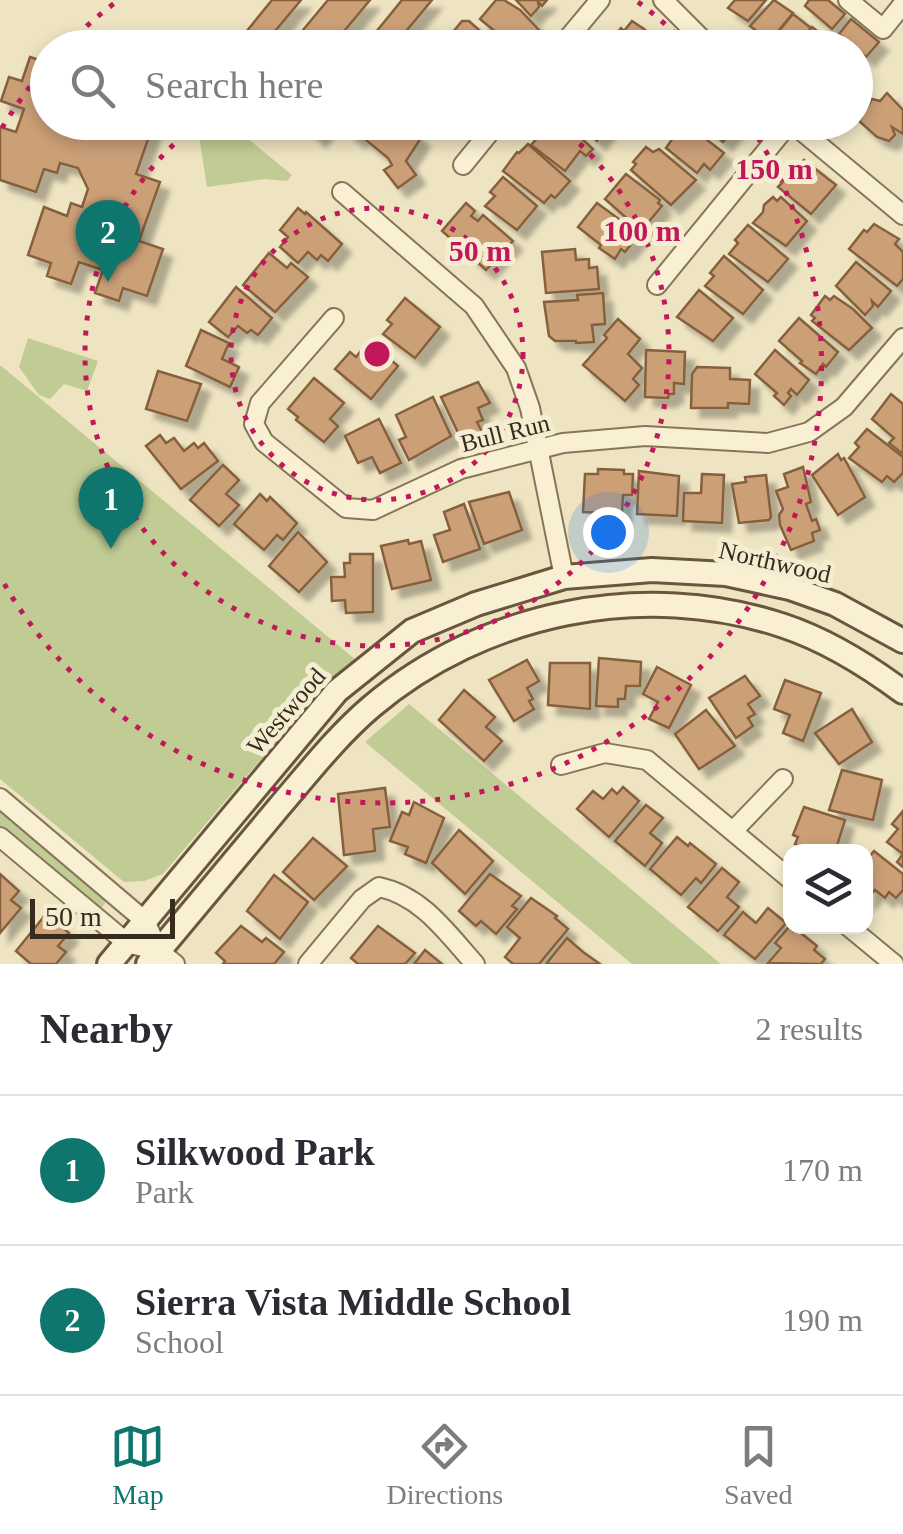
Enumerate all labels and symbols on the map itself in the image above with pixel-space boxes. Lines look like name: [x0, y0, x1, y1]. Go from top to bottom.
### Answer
text: 150 m: [735, 152, 813, 185]
pin: 2: [76, 200, 140, 282]
text: 100 m: [603, 214, 681, 247]
text: 50 m: [449, 234, 511, 267]
centre of rings: [359, 336, 395, 372]
street label: Bull Run: [458, 409, 553, 457]
pin: 1: [78, 466, 144, 549]
your location: [583, 507, 634, 558]
street label: Northwood: [716, 536, 834, 588]
street label: Westwood: [241, 662, 331, 759]
scale bar: [30, 894, 175, 938]

